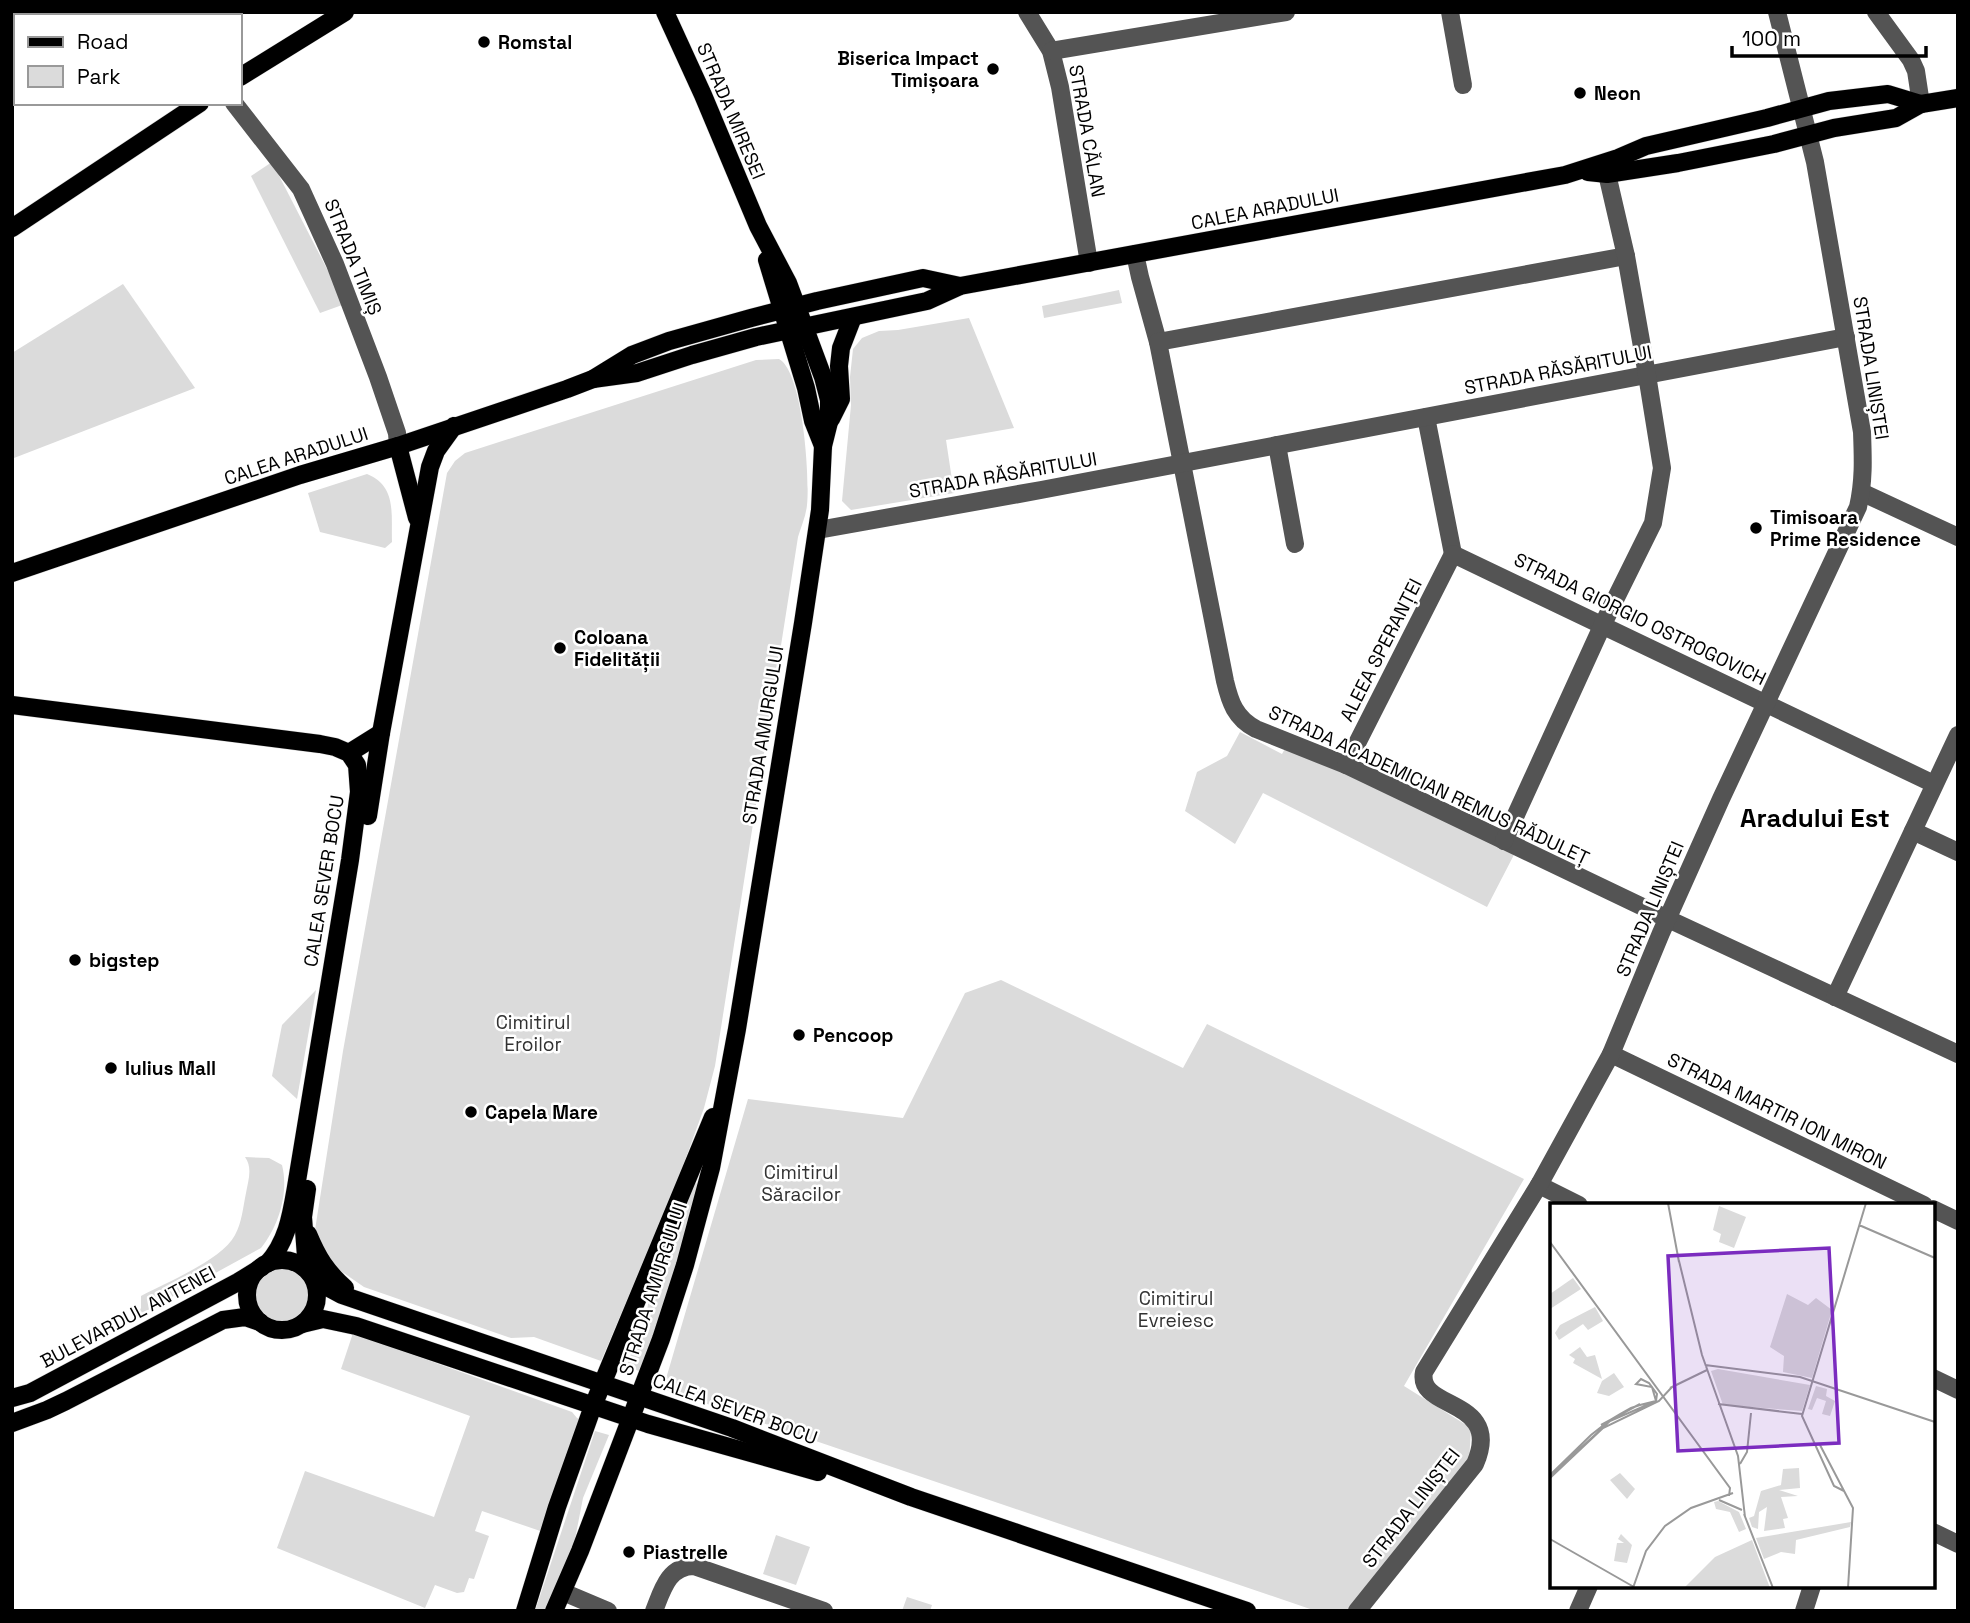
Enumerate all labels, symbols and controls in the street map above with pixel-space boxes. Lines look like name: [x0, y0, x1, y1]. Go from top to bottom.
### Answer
legend: [14, 14, 242, 105]
scale bar: [1732, 14, 1926, 58]
text: 100 m: [1742, 25, 1801, 52]
text: Road: [77, 28, 129, 55]
place label: Romstal: [498, 30, 572, 55]
marker: Romstal: [476, 34, 492, 50]
street label: STRADA MIRESEI: [691, 39, 771, 183]
place label: Biserica Impact Timișoara: [837, 46, 979, 94]
marker: Biserica Impact Timișoara: [985, 61, 1001, 77]
text: Park: [77, 63, 121, 90]
street label: STRADA CĂLAN: [1063, 63, 1111, 199]
place label: Neon: [1594, 81, 1641, 106]
marker: Neon: [1572, 85, 1588, 101]
street label: CALEA ARADULUI: [1189, 182, 1341, 236]
street label: STRADA TIMIȘ: [318, 195, 388, 319]
street label: STRADA LINIȘTEI: [1847, 294, 1895, 442]
street label: STRADA RĂSĂRITULUI: [1462, 340, 1654, 400]
street label: CALEA ARADULUI: [221, 421, 371, 491]
street label: STRADA RĂSĂRITULUI: [907, 446, 1099, 504]
place label: Timisoara Prime Residence: [1770, 505, 1921, 552]
marker: Timisoara Prime Residence: [1748, 520, 1764, 536]
street label: STRADA GIORGIO OSTROGOVICH: [1510, 547, 1770, 691]
street label: ALEEA SPERANȚEI: [1334, 574, 1428, 726]
place label: Coloana Fidelității: [574, 625, 660, 673]
marker: Coloana Fidelității: [552, 640, 568, 656]
street label: STRADA AMURGULUI: [737, 644, 789, 826]
street label: STRADA ACADEMICIAN REMUS RĂDULEȚ: [1265, 699, 1593, 871]
street label: CALEA SEVER BOCU: [298, 793, 350, 969]
district label: Aradului Est: [1740, 801, 1890, 835]
street label: STRADA LINIȘTEI: [1610, 837, 1690, 981]
place label: bigstep: [89, 948, 159, 973]
marker: bigstep: [67, 952, 83, 968]
park label: Cimitirul Eroilor: [496, 1010, 570, 1057]
place label: Pencoop: [813, 1023, 893, 1048]
marker: Pencoop: [791, 1027, 807, 1043]
street label: STRADA MARTIR ION MIRON: [1663, 1047, 1891, 1175]
place label: Iulius Mall: [125, 1056, 216, 1081]
marker: Iulius Mall: [103, 1060, 119, 1076]
place label: Capela Mare: [485, 1100, 598, 1125]
marker: Capela Mare: [463, 1104, 479, 1120]
park label: Cimitirul Săracilor: [761, 1160, 841, 1207]
street label: STRADA AMURGULUI: [613, 1199, 693, 1379]
inset map: [1550, 1203, 1935, 1588]
street label: BULEVARDUL ANTENEI: [36, 1260, 220, 1374]
park label: Cimitirul Evreiesc: [1138, 1286, 1214, 1333]
street label: CALEA SEVER BOCU: [649, 1368, 821, 1450]
street label: STRADA LINIȘTEI: [1356, 1443, 1466, 1573]
place label: Piastrelle: [643, 1540, 728, 1565]
marker: Piastrelle: [621, 1544, 637, 1560]

